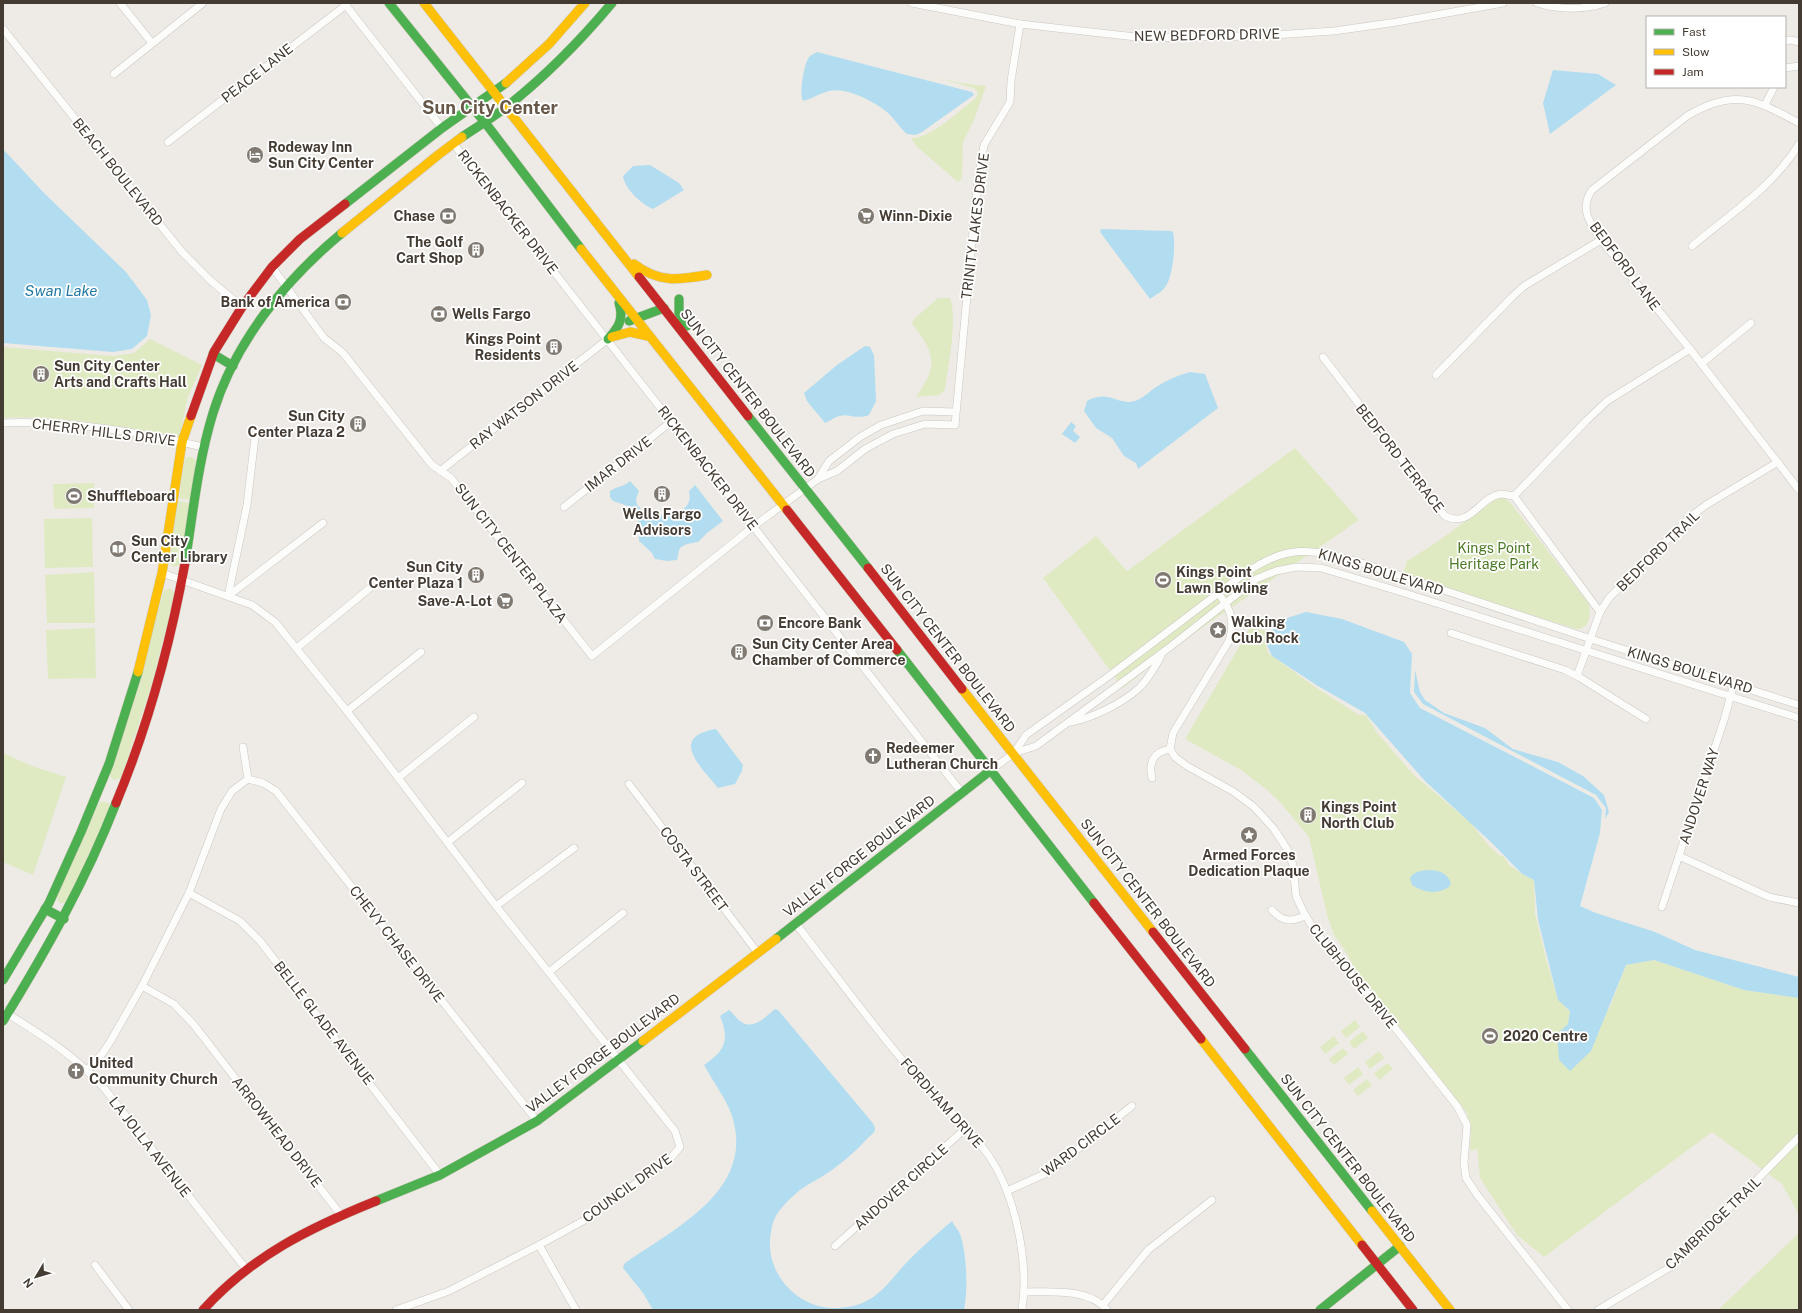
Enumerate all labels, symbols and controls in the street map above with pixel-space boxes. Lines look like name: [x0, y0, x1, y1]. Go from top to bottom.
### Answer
legend: [1646, 16, 1786, 88]
text: Fast: [1682, 25, 1707, 39]
street label: NEW BEDFORD DRIVE: [1134, 26, 1280, 44]
street label: PEACE LANE: [218, 40, 296, 106]
text: Slow: [1682, 45, 1710, 59]
text: Jam: [1682, 65, 1704, 79]
district label: Sun City Center: [422, 97, 559, 118]
street label: BEACH BOULEVARD: [70, 115, 166, 229]
place label: Rodeway Inn Sun City Center: [268, 139, 374, 171]
hotel icon: Rodeway Inn Sun City Center: [245, 145, 265, 165]
street label: RICKENBACKER DRIVE: [455, 147, 561, 277]
street label: TRINITY LAKES DRIVE: [958, 152, 992, 300]
bank icon: Chase: [438, 206, 458, 226]
supermarket icon: Winn-Dixie: [856, 206, 876, 226]
place label: Chase: [393, 208, 435, 224]
place label: Winn-Dixie: [879, 208, 952, 224]
street label: BEDFORD LANE: [1587, 219, 1663, 313]
place label: The Golf Cart Shop: [396, 234, 463, 266]
building icon: The Golf Cart Shop: [466, 240, 486, 260]
water label: Swan Lake: [25, 282, 97, 299]
bank icon: Bank of America: [333, 292, 353, 312]
place label: Bank of America: [221, 294, 330, 310]
bank icon: Wells Fargo: [429, 304, 449, 324]
place label: Wells Fargo: [452, 306, 531, 322]
street label: SUN CITY CENTER BOULEVARD: [677, 306, 819, 480]
place label: Kings Point Residents: [465, 331, 541, 363]
building icon: Kings Point Residents: [544, 337, 564, 357]
place label: Sun City Center Arts and Crafts Hall: [54, 358, 187, 390]
street label: RAY WATSON DRIVE: [467, 358, 581, 452]
building icon: Sun City Center Arts and Crafts Hall: [31, 364, 51, 384]
street label: BEDFORD TERRACE: [1353, 401, 1447, 515]
street label: RICKENBACKER DRIVE: [655, 403, 761, 533]
place label: Sun City Center Plaza 2: [248, 408, 345, 440]
building icon: Sun City Center Plaza 2: [348, 414, 368, 434]
street label: CHERRY HILLS DRIVE: [31, 415, 177, 449]
street label: IMAR DRIVE: [581, 433, 655, 495]
street label: SUN CITY CENTER PLAZA: [452, 480, 570, 626]
building icon: Wells Fargo Advisors: [652, 484, 672, 504]
sports icon: Shuffleboard: [64, 486, 84, 506]
place label: Shuffleboard: [87, 488, 175, 504]
place label: Wells Fargo Advisors: [623, 506, 701, 538]
street label: BEDFORD TRAIL: [1613, 507, 1703, 595]
place label: Sun City Center Library: [131, 533, 228, 565]
library icon: Sun City Center Library: [108, 539, 128, 559]
park label: Kings Point Heritage Park: [1449, 540, 1539, 572]
street label: KINGS BOULEVARD: [1316, 545, 1446, 599]
place label: Sun City Center Plaza 1: [368, 559, 463, 591]
street label: SUN CITY CENTER BOULEVARD: [877, 561, 1019, 735]
place label: Kings Point Lawn Bowling: [1176, 564, 1268, 596]
building icon: Sun City Center Plaza 1: [466, 565, 486, 585]
sports icon: Kings Point Lawn Bowling: [1153, 570, 1173, 590]
supermarket icon: Save-A-Lot: [495, 591, 515, 611]
place label: Save-A-Lot: [417, 593, 492, 609]
bank icon: Encore Bank: [755, 613, 775, 633]
place label: Walking Club Rock: [1231, 614, 1299, 646]
place label: Encore Bank: [778, 615, 862, 631]
place icon: Walking Club Rock: [1208, 620, 1228, 640]
place label: Sun City Center Area Chamber of Commerce: [752, 636, 906, 668]
building icon: Sun City Center Area Chamber of Commerce: [729, 642, 749, 662]
street label: KINGS BOULEVARD: [1625, 643, 1755, 697]
place label: Redeemer Lutheran Church: [886, 740, 998, 772]
street label: ANDOVER WAY: [1676, 745, 1722, 846]
church icon: Redeemer Lutheran Church: [863, 746, 883, 766]
street label: VALLEY FORGE BOULEVARD: [780, 792, 938, 920]
place label: Kings Point North Club: [1321, 799, 1397, 831]
building icon: Kings Point North Club: [1298, 805, 1318, 825]
street label: SUN CITY CENTER BOULEVARD: [1077, 816, 1219, 990]
street label: COSTA STREET: [657, 823, 731, 915]
place icon: Armed Forces Dedication Plaque: [1239, 825, 1259, 845]
place label: Armed Forces Dedication Plaque: [1188, 847, 1310, 879]
street label: CHEVY CHASE DRIVE: [346, 882, 448, 1006]
street label: CLUBHOUSE DRIVE: [1306, 920, 1400, 1032]
street label: BELLE GLADE AVENUE: [271, 958, 377, 1088]
street label: VALLEY FORGE BOULEVARD: [523, 990, 683, 1116]
sports icon: 2020 Centre: [1480, 1026, 1500, 1046]
place label: 2020 Centre: [1503, 1028, 1588, 1044]
place label: United Community Church: [89, 1055, 218, 1087]
street label: FORDHAM DRIVE: [897, 1055, 987, 1151]
church icon: United Community Church: [66, 1061, 86, 1081]
street label: SUN CITY CENTER BOULEVARD: [1277, 1071, 1419, 1245]
street label: ARROWHEAD DRIVE: [229, 1074, 325, 1190]
street label: LA JOLLA AVENUE: [106, 1094, 194, 1200]
street label: WARD CIRCLE: [1039, 1110, 1123, 1180]
street label: ANDOVER CIRCLE: [851, 1141, 951, 1233]
street label: COUNCIL DRIVE: [579, 1150, 675, 1226]
street label: CAMBRIDGE TRAIL: [1662, 1173, 1764, 1273]
north arrow: [16, 1257, 56, 1297]
text: N: [21, 1276, 35, 1290]

